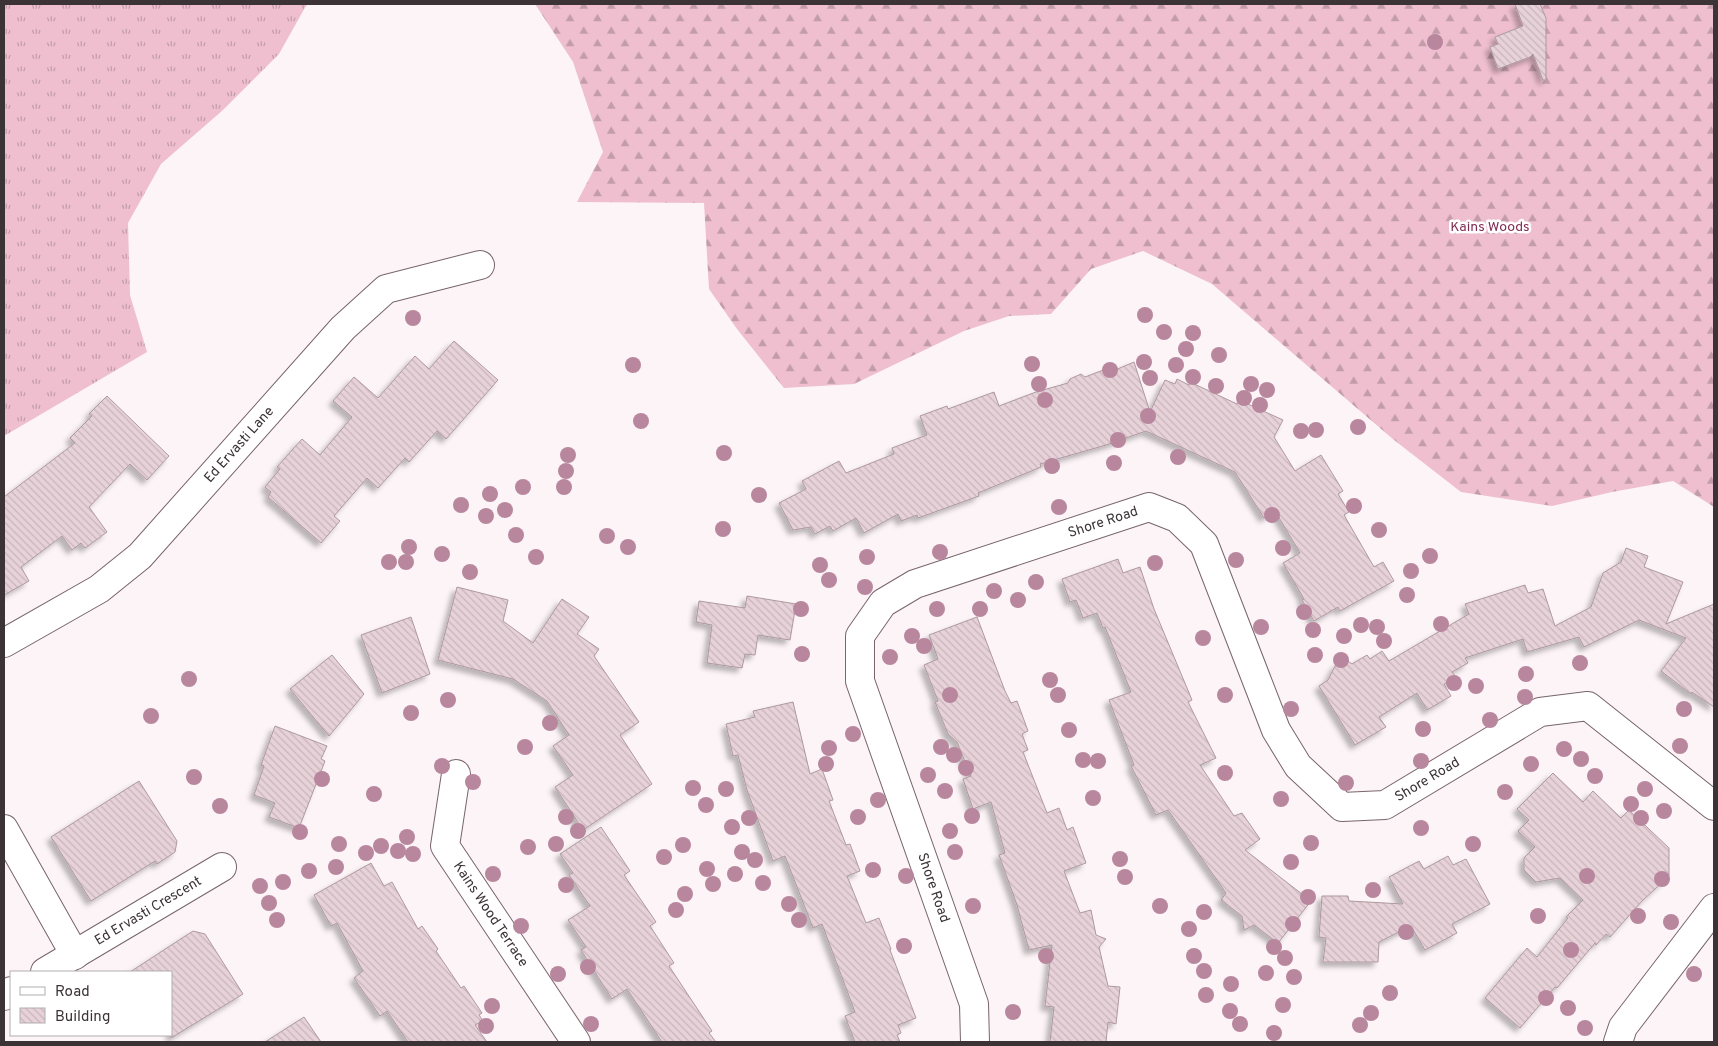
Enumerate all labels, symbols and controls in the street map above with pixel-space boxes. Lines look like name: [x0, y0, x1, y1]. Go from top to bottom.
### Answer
park label: Kains Woods: [1450, 219, 1530, 236]
street label: Ed Ervasti Lane: [201, 403, 278, 486]
street label: Shore Road: [1066, 503, 1140, 542]
street label: Shore Road: [1392, 754, 1463, 806]
street label: Shore Road: [913, 851, 953, 925]
street label: Kains Wood Terrace: [449, 858, 532, 970]
street label: Ed Ervasti Crescent: [92, 873, 205, 949]
legend: [10, 971, 172, 1036]
text: Road: [55, 983, 90, 1002]
text: Building: [55, 1008, 110, 1027]

